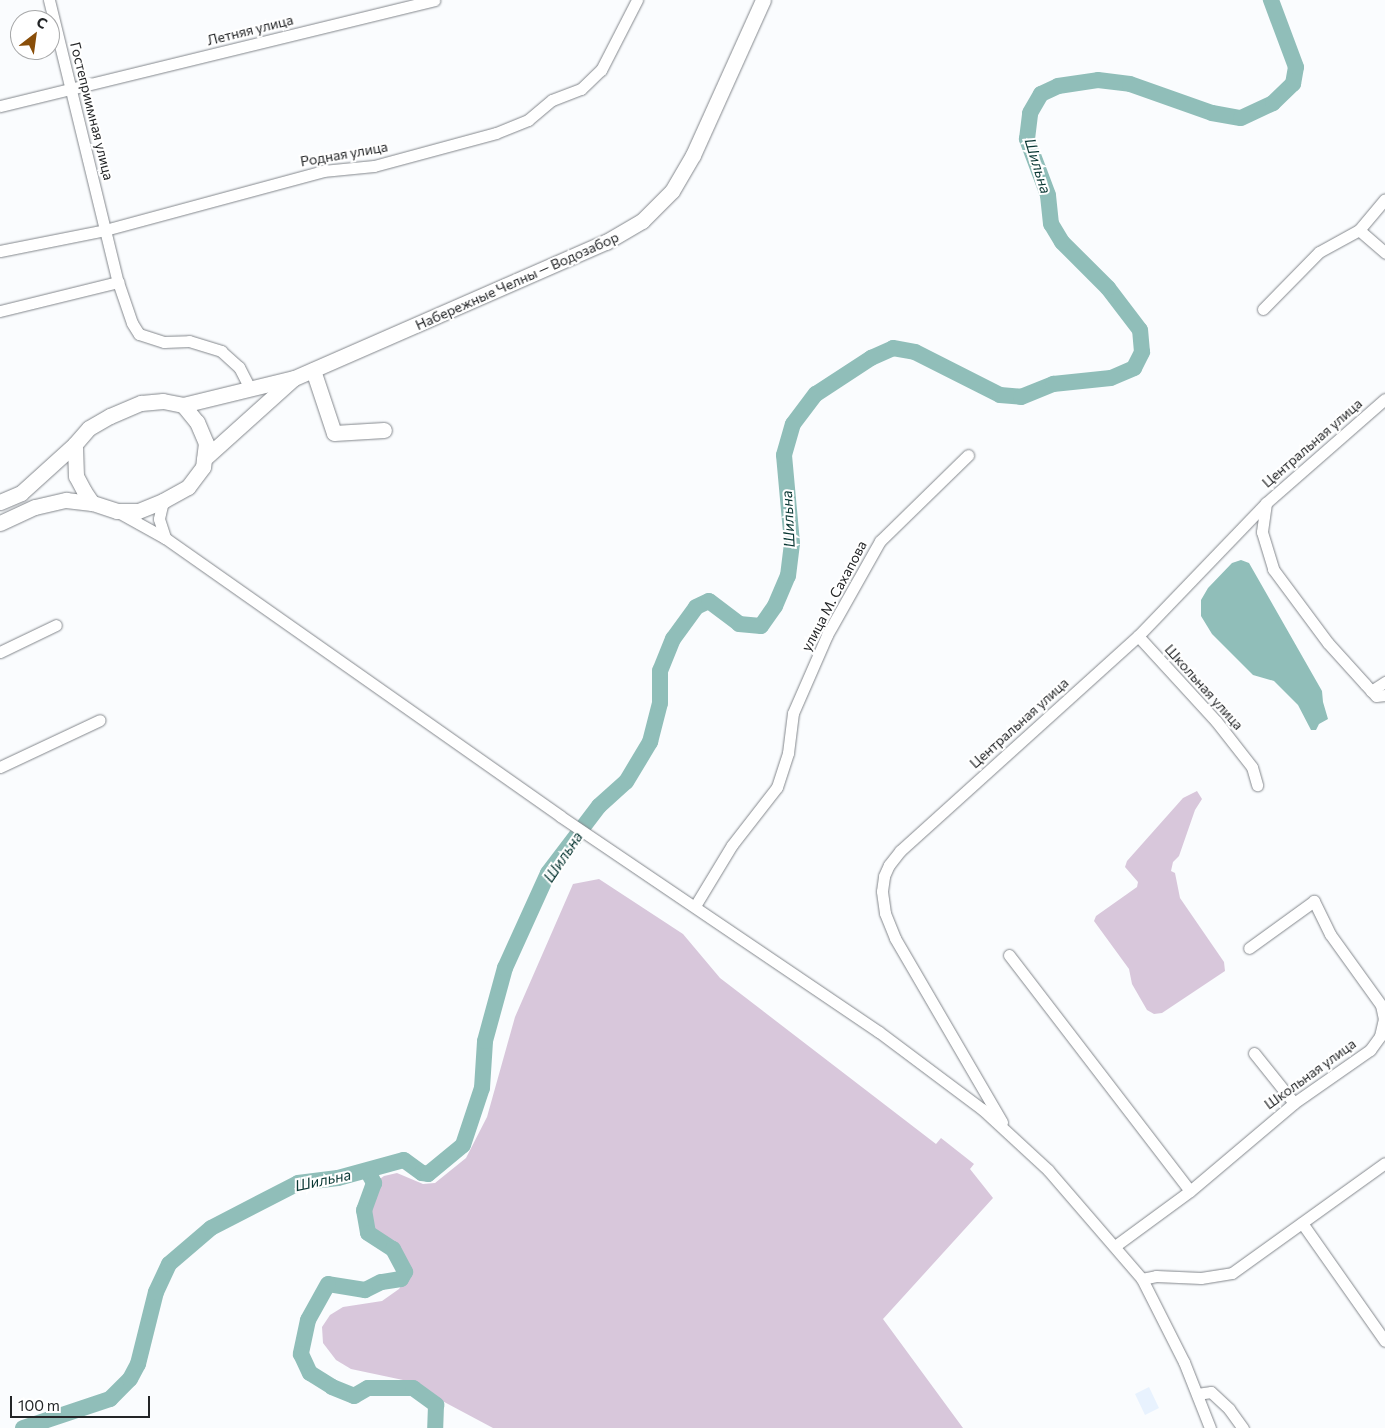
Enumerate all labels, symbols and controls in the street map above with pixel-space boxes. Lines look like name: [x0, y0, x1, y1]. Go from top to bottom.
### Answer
north arrow: [10, 10, 60, 60]
street label: Летняя улица: [205, 11, 295, 49]
text: С: [34, 13, 51, 32]
street label: Гостеприимная улица: [67, 40, 117, 182]
water label: Шильна: [1021, 136, 1055, 196]
street label: Родная улица: [299, 138, 389, 170]
street label: Набережные Челны — Водозабор: [413, 228, 621, 334]
street label: Центральная улица: [1259, 395, 1365, 491]
water label: Шильна: [778, 490, 798, 548]
street label: улица М. Сахапова: [798, 538, 870, 654]
street label: Школьная улица: [1161, 641, 1247, 733]
street label: Центральная улица: [966, 674, 1072, 772]
water label: Шильна: [540, 828, 586, 886]
street label: Школьная улица: [1261, 1035, 1359, 1113]
water label: Шильна: [293, 1165, 353, 1195]
scale bar: [12, 1386, 152, 1418]
text: 100 m: [18, 1396, 60, 1414]

